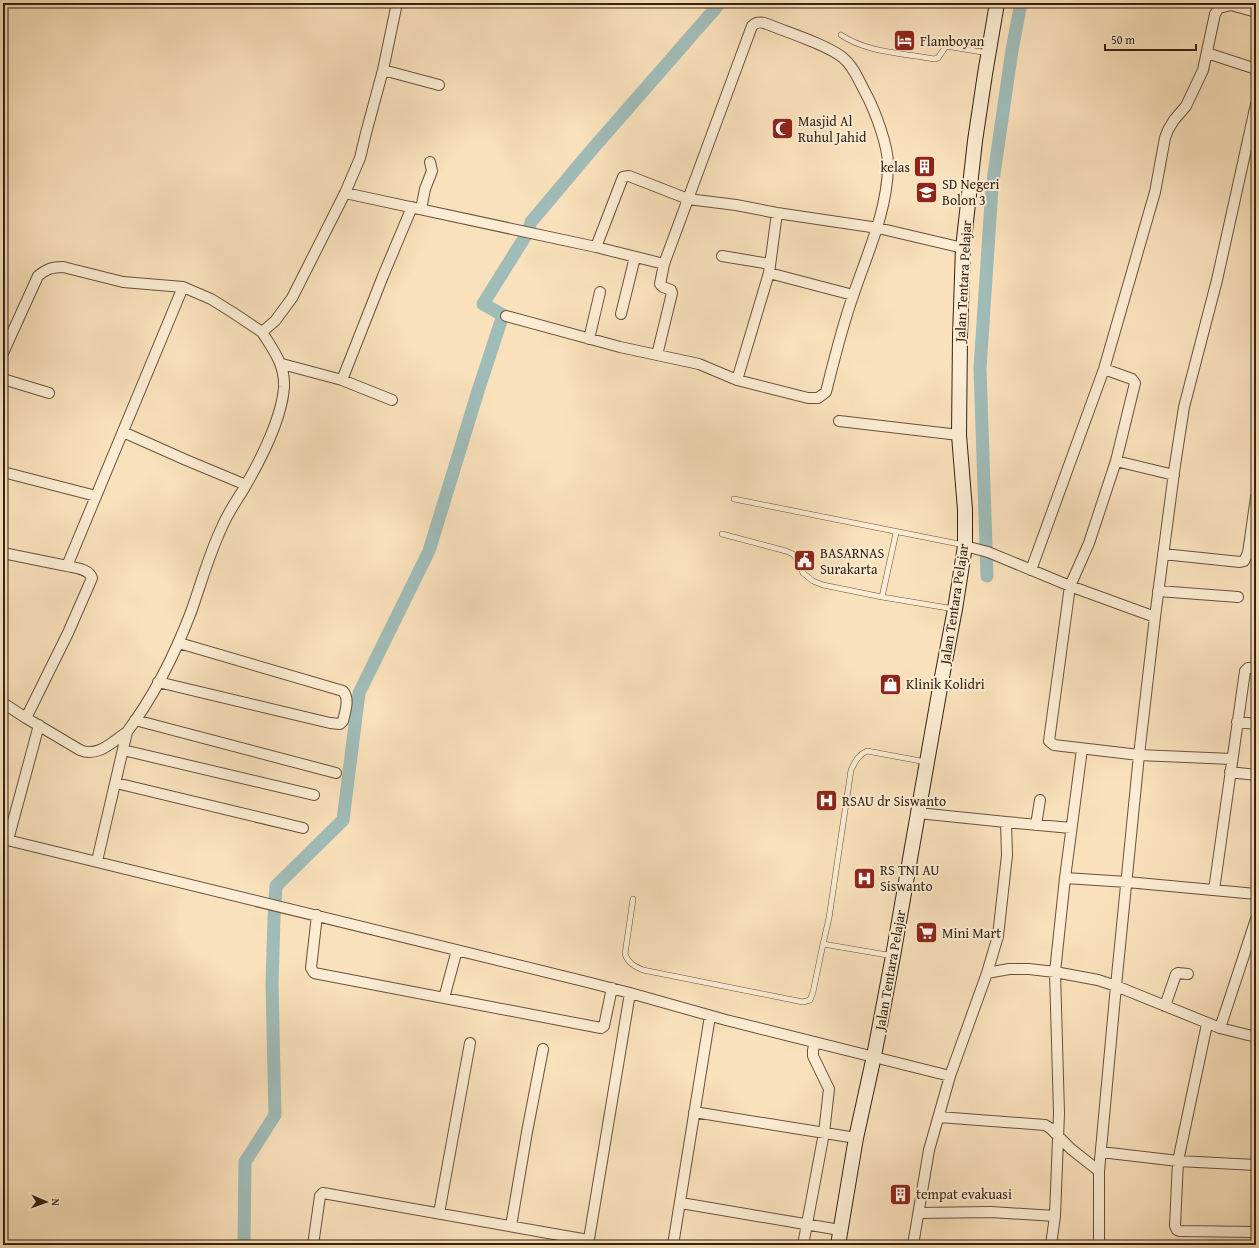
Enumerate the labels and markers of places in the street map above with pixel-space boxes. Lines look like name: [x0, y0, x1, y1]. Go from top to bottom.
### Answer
hotel icon: Flamboyan: [891, 28, 917, 54]
place label: Flamboyan: [920, 31, 985, 51]
place label: Masjid Al Ruhul Jahid: [798, 111, 867, 147]
mosque icon: Masjid Al Ruhul Jahid: [769, 116, 795, 142]
building icon: kelas: [912, 154, 938, 180]
place label: kelas: [880, 157, 910, 177]
place label: SD Negeri Bolon 3: [942, 174, 999, 210]
school or university icon: SD Negeri Bolon 3: [914, 179, 940, 205]
place label: BASARNAS Surakarta: [820, 543, 884, 579]
public building icon: BASARNAS Surakarta: [792, 548, 818, 574]
shop icon: Klinik Kolidri: [878, 671, 904, 697]
place label: Klinik Kolidri: [906, 674, 985, 694]
hospital icon: RSAU dr Siswanto: [814, 788, 840, 814]
place label: RSAU dr Siswanto: [842, 791, 946, 811]
place label: RS TNI AU Siswanto: [880, 860, 940, 896]
hospital icon: RS TNI AU Siswanto: [852, 865, 878, 891]
supermarket icon: Mini Mart: [913, 920, 939, 946]
place label: Mini Mart: [942, 923, 1001, 943]
building icon: tempat evakuasi: [888, 1181, 914, 1207]
place label: tempat evakuasi: [916, 1184, 1012, 1204]

